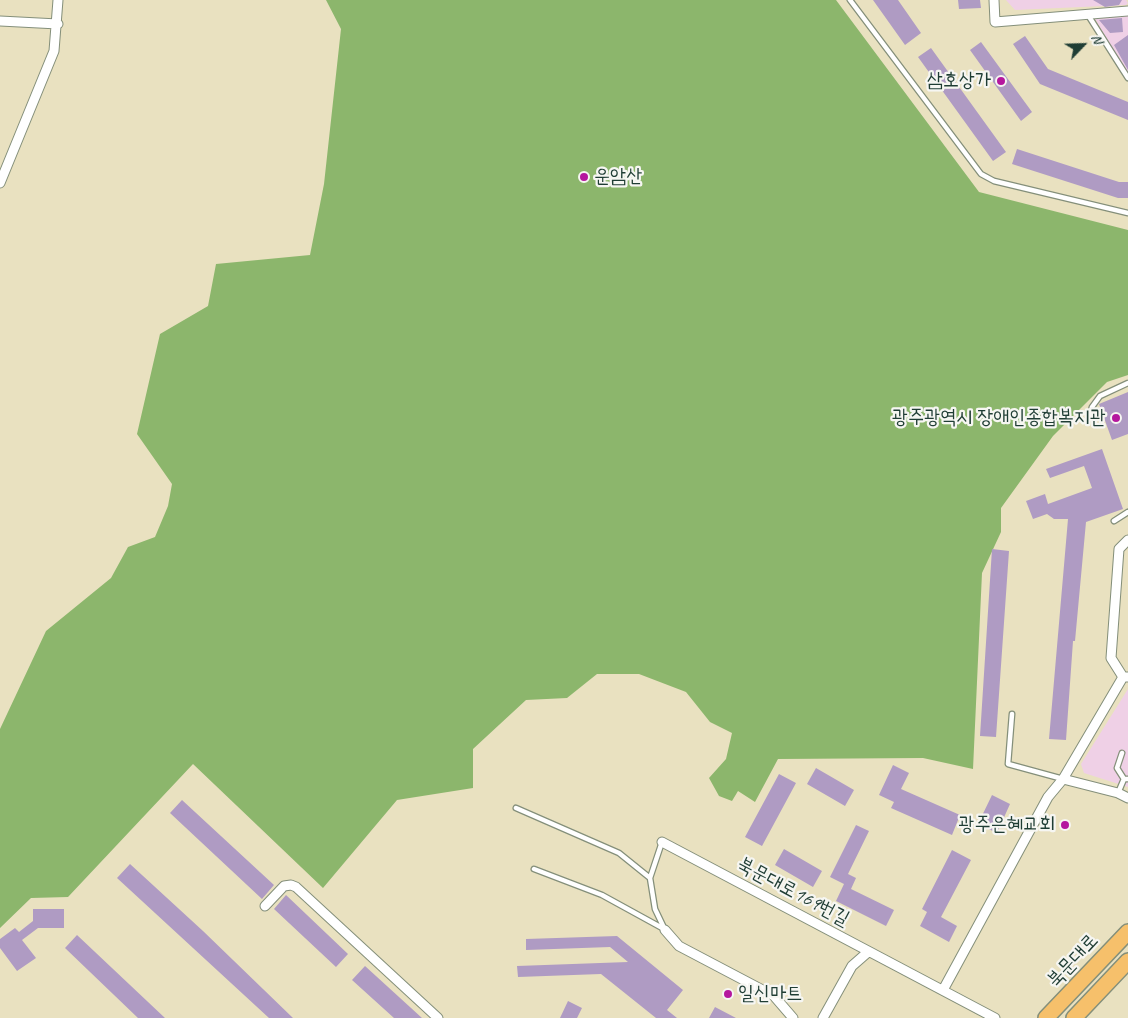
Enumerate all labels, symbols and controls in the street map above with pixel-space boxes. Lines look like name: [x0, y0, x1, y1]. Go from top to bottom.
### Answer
north arrow: [1058, 20, 1108, 70]
text: N: [1088, 31, 1107, 46]
place label: 삼호상가: [927, 69, 991, 93]
marker: 삼호상가: [995, 75, 1007, 87]
place label: 운암산: [594, 165, 642, 189]
marker: 운암산: [578, 171, 590, 183]
place label: 광주광역시 장애인종합복지관: [892, 406, 1106, 430]
marker: 광주광역시 장애인종합복지관: [1110, 412, 1122, 424]
place label: 광주은혜교회: [958, 813, 1055, 837]
marker: 광주은혜교회: [1059, 819, 1071, 831]
street label: 북문대로169번길: [733, 852, 853, 932]
street label: 북문대로: [1042, 929, 1104, 993]
place label: 일신마트: [738, 982, 802, 1006]
marker: 일신마트: [722, 988, 734, 1000]

